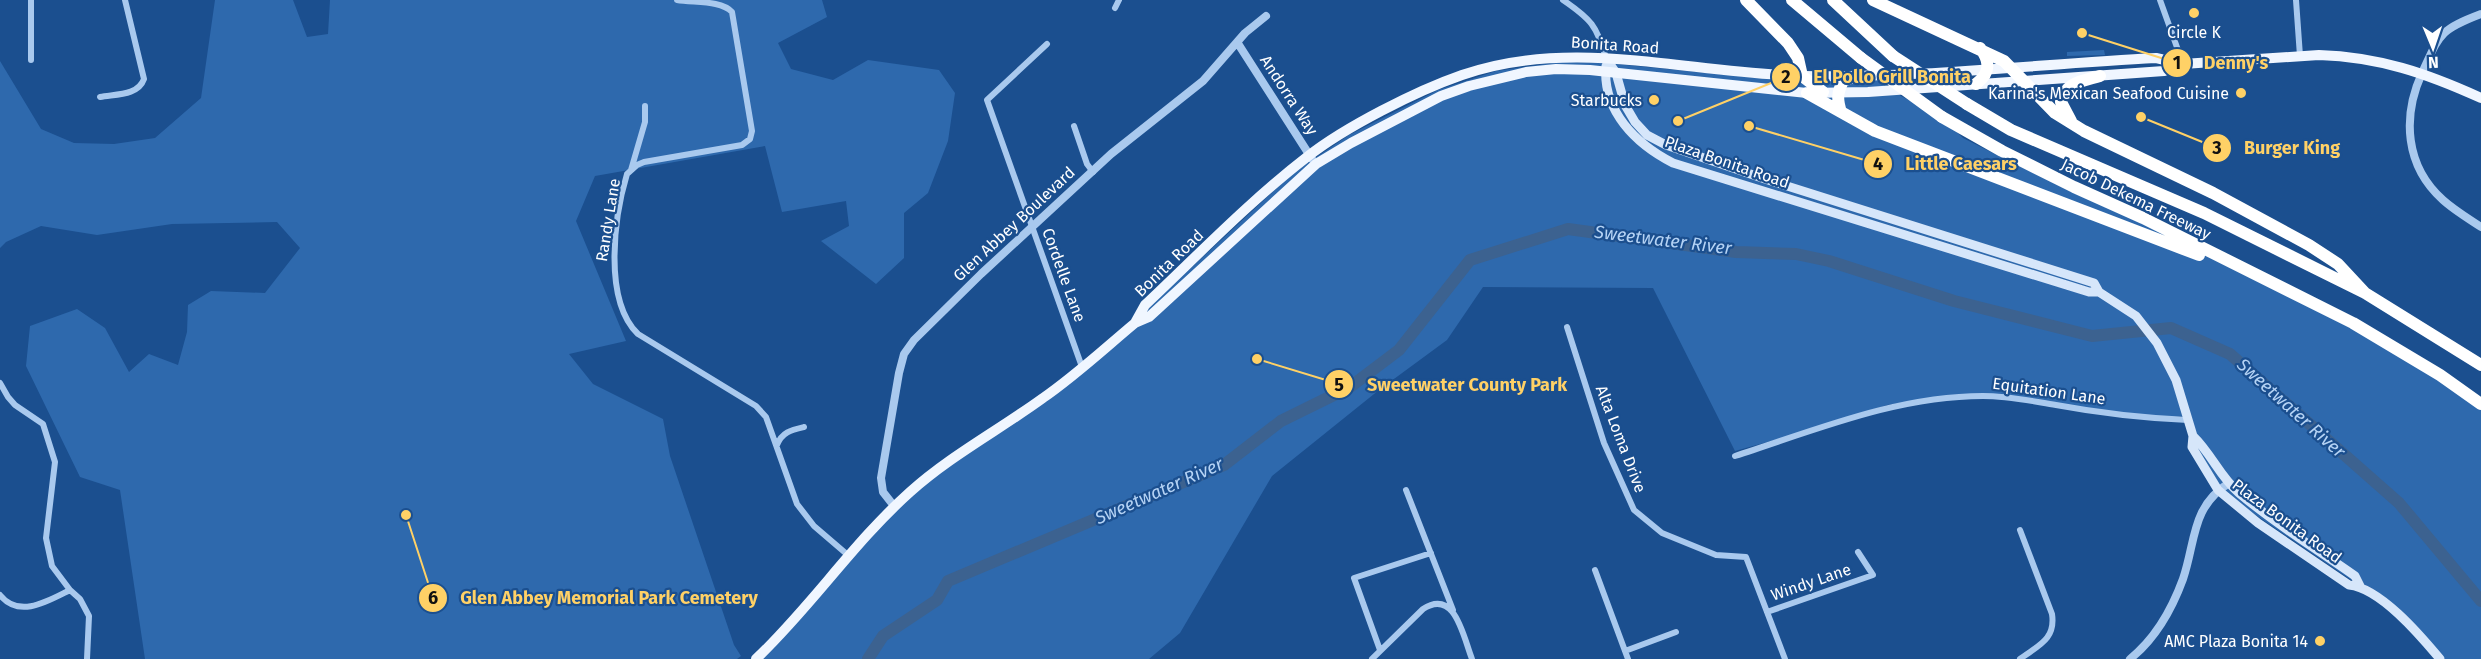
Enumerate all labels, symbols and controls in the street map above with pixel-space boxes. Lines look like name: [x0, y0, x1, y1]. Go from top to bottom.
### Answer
marker: Circle K: [2187, 6, 2201, 20]
north arrow: [2403, 18, 2463, 78]
place label: Circle K: [2167, 23, 2221, 42]
street label: Bonita Road: [1570, 32, 1660, 58]
callout: Denny's: [2162, 45, 2280, 81]
street label: Andorra Way: [1256, 52, 1322, 139]
text: 1: [2173, 52, 2181, 74]
text: Denny's: [2204, 52, 2269, 74]
text: N: [2428, 53, 2439, 72]
callout: El Pollo Grill Bonita: [1771, 59, 1983, 95]
text: 2: [1781, 66, 1791, 88]
text: El Pollo Grill Bonita: [1813, 66, 1971, 88]
place label: Karina's Mexican Seafood Cuisine: [1988, 84, 2229, 103]
marker: Karina's Mexican Seafood Cuisine: [2234, 86, 2248, 100]
place label: Starbucks: [1571, 91, 1642, 110]
marker: Starbucks: [1647, 93, 1661, 107]
callout: Burger King: [2202, 130, 2353, 166]
street label: Plaza Bonita Road: [1662, 132, 1792, 192]
text: 3: [2211, 137, 2222, 159]
text: Burger King: [2244, 137, 2340, 159]
callout: Little Caesars: [1863, 146, 2028, 182]
text: 4: [1873, 153, 1883, 175]
text: Little Caesars: [1905, 153, 2017, 175]
street label: Jacob Dekema Freeway: [2058, 154, 2214, 244]
street label: Glen Abbey Boulevard: [949, 163, 1079, 285]
street label: Randy Lane: [592, 177, 624, 263]
water label: Sweetwater River: [1592, 221, 1734, 259]
street label: Cordelle Lane: [1038, 225, 1090, 325]
street label: Bonita Road: [1131, 225, 1207, 301]
water label: Sweetwater River: [2232, 353, 2350, 463]
callout: Sweetwater County Park: [1324, 366, 1579, 402]
text: 5: [1334, 374, 1344, 396]
text: Sweetwater County Park: [1367, 374, 1568, 396]
street label: Equitation Lane: [1991, 374, 2107, 408]
street label: Alta Loma Drive: [1592, 383, 1650, 495]
water label: Sweetwater River: [1091, 452, 1228, 530]
street label: Plaza Bonita Road: [2229, 475, 2345, 567]
street label: Windy Lane: [1768, 559, 1854, 605]
callout: Glen Abbey Memorial Park Cemetery: [418, 580, 770, 616]
text: 6: [428, 587, 438, 609]
text: Glen Abbey Memorial Park Cemetery: [460, 587, 759, 609]
place label: AMC Plaza Bonita 14: [2164, 632, 2308, 651]
marker: AMC Plaza Bonita 14: [2313, 634, 2327, 648]

